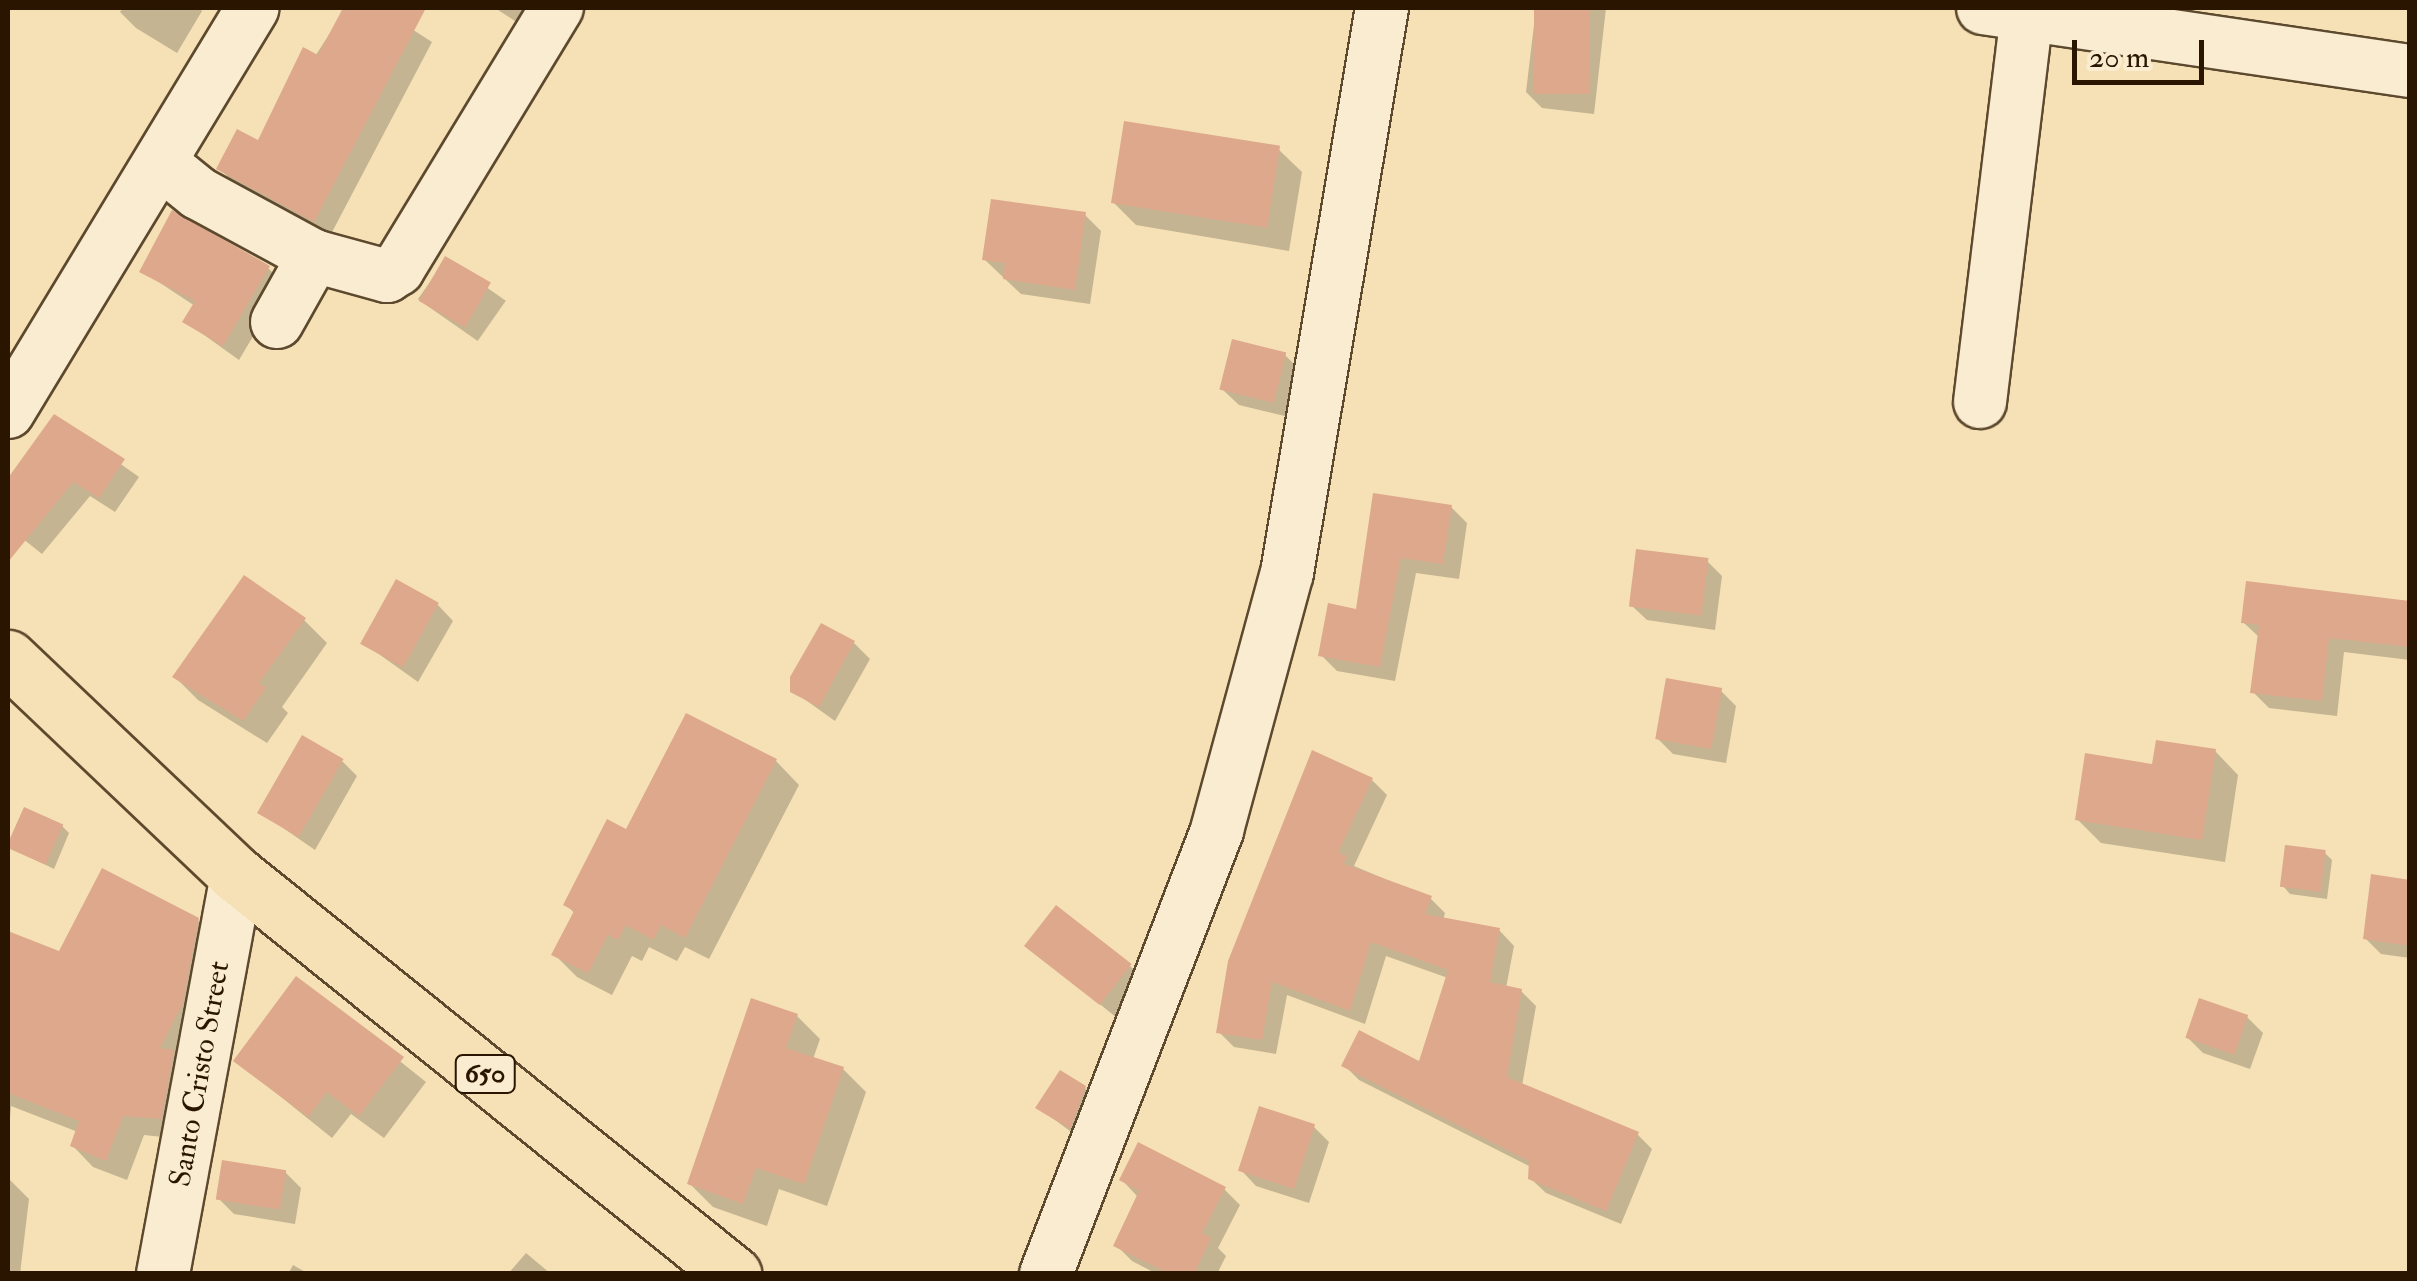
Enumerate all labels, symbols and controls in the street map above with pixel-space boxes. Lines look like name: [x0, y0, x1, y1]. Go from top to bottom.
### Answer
scale bar: [2077, 20, 2210, 82]
text: 20 m: [2089, 39, 2149, 76]
street label: Santo Cristo Street: [162, 958, 238, 1190]
road number: 650: [452, 1051, 518, 1097]

